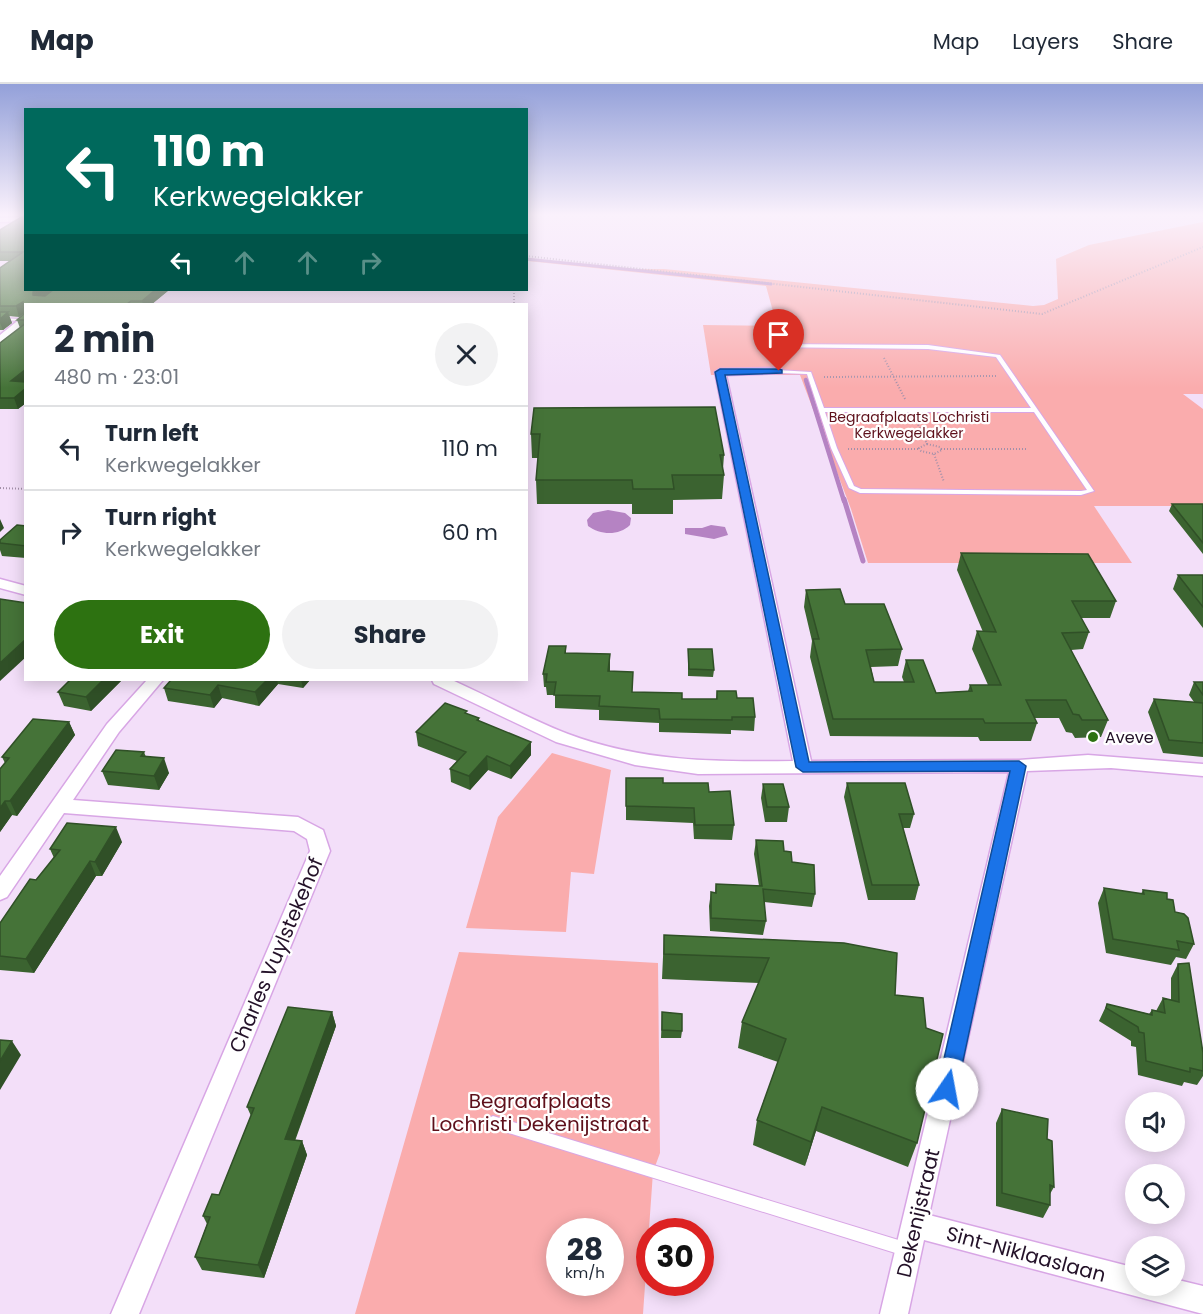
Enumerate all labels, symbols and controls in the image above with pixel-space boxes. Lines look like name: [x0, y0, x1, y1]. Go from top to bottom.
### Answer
text: Map: [30, 21, 94, 60]
text: Map: [933, 27, 979, 56]
text: Layers: [1012, 27, 1079, 56]
text: Share: [1112, 27, 1173, 56]
text: 110 m: [153, 122, 265, 181]
icon: left: [54, 132, 132, 210]
text: Kerkwegelakker: [153, 178, 363, 215]
icon: left: [165, 246, 198, 279]
icon: ahead: [228, 246, 261, 279]
icon: ahead: [291, 246, 324, 279]
icon: right: [354, 246, 387, 279]
pin: [753, 309, 804, 371]
text: 2 min: [54, 314, 155, 365]
icon: arrive: [762, 318, 795, 351]
button: close: [435, 323, 498, 386]
text: 480 m · 23:01: [54, 363, 179, 391]
park label: Begraafplaats Lochristi Kerkwegelakker: [829, 407, 989, 443]
text: Turn left: [105, 418, 199, 449]
icon: left: [54, 432, 87, 465]
text: 110 m: [442, 433, 498, 464]
text: Kerkwegelakker: [105, 451, 261, 479]
text: Turn right: [105, 502, 216, 533]
icon: right: [54, 516, 87, 549]
text: 60 m: [442, 517, 498, 548]
text: Kerkwegelakker: [105, 535, 261, 563]
button: Exit: [54, 600, 270, 669]
button: Share: [282, 600, 498, 669]
place label: Aveve: [1105, 726, 1154, 749]
marker: Aveve: [1086, 730, 1100, 744]
street label: Charles Vuylstekehof: [222, 853, 330, 1057]
position arrow: [915, 1057, 979, 1121]
park label: Begraafplaats Lochristi Dekenijstraat: [431, 1087, 649, 1138]
map controls: [1125, 1092, 1185, 1296]
button: sound: [1125, 1092, 1185, 1152]
street label: Dekenijstraat: [890, 1146, 946, 1280]
button: search: [1125, 1164, 1185, 1224]
speed limit sign: 30: [636, 1218, 714, 1296]
street label: Sint-Niklaaslaan: [943, 1219, 1109, 1289]
text: 28: [567, 1228, 603, 1271]
button: layers: [1125, 1236, 1185, 1296]
text: km/h: [565, 1262, 605, 1283]

